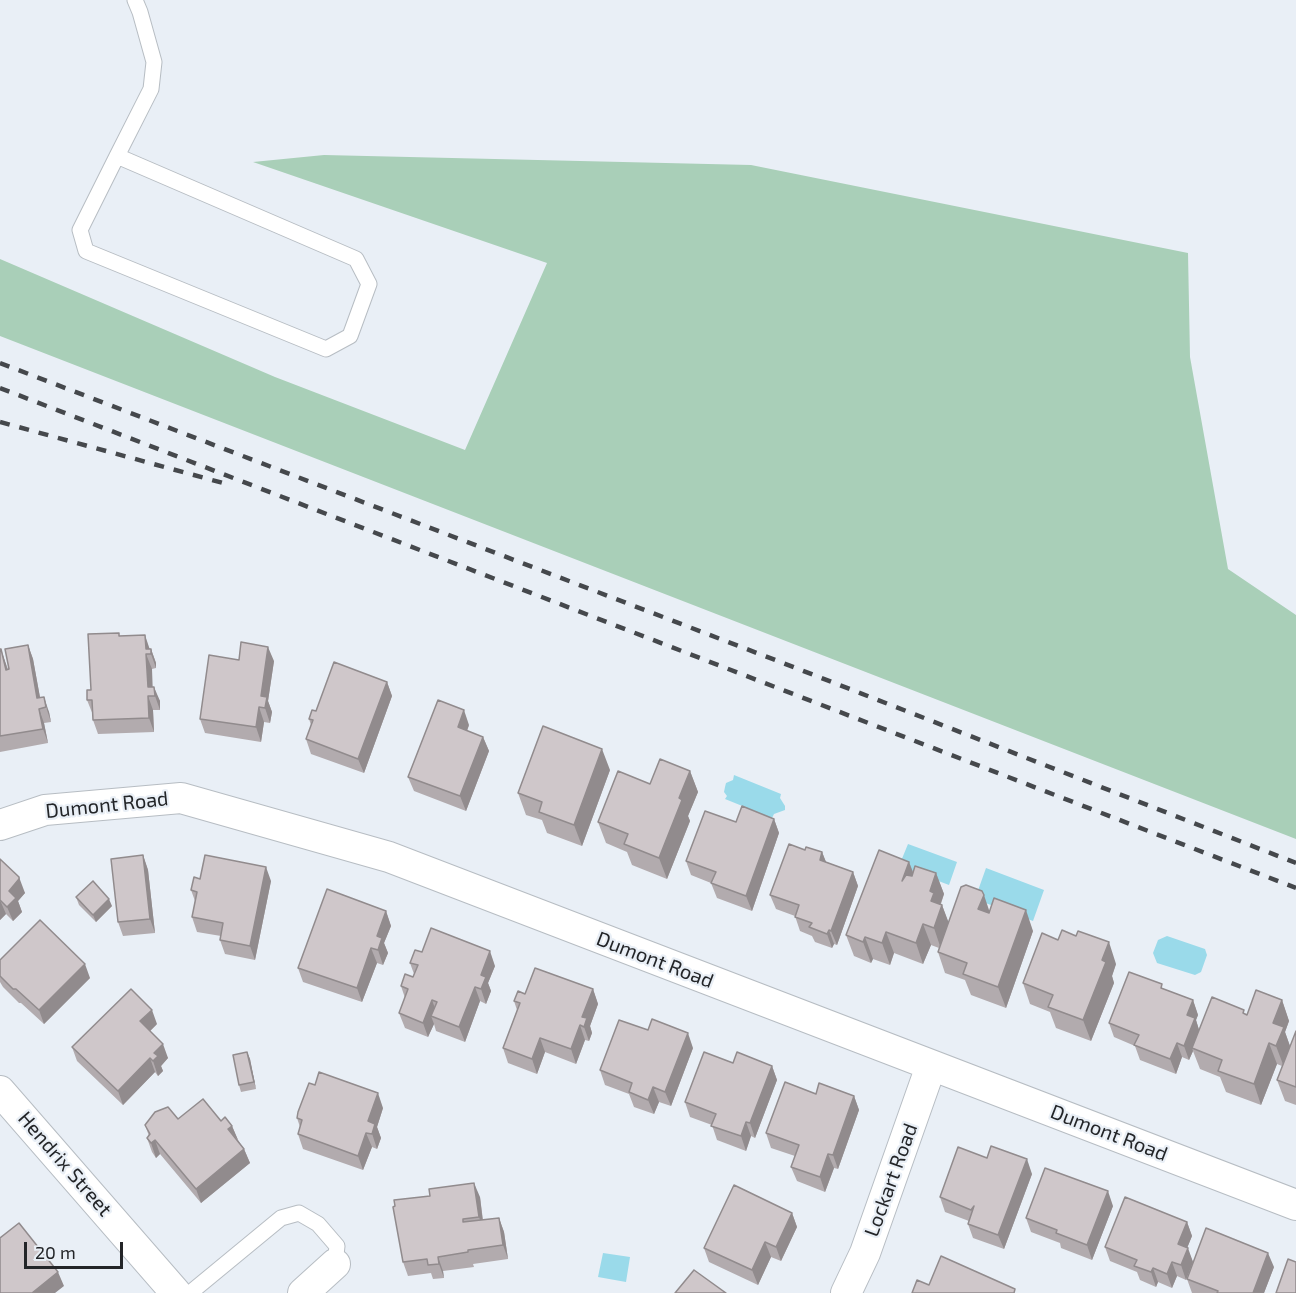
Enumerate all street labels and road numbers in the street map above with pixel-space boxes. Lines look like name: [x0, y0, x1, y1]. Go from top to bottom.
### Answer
street label: Dumont Road: [44, 787, 170, 823]
street label: Dumont Road: [593, 927, 717, 993]
street label: Dumont Road: [1047, 1100, 1171, 1166]
street label: Hendrix Street: [13, 1107, 117, 1221]
street label: Lockart Road: [859, 1120, 923, 1240]

